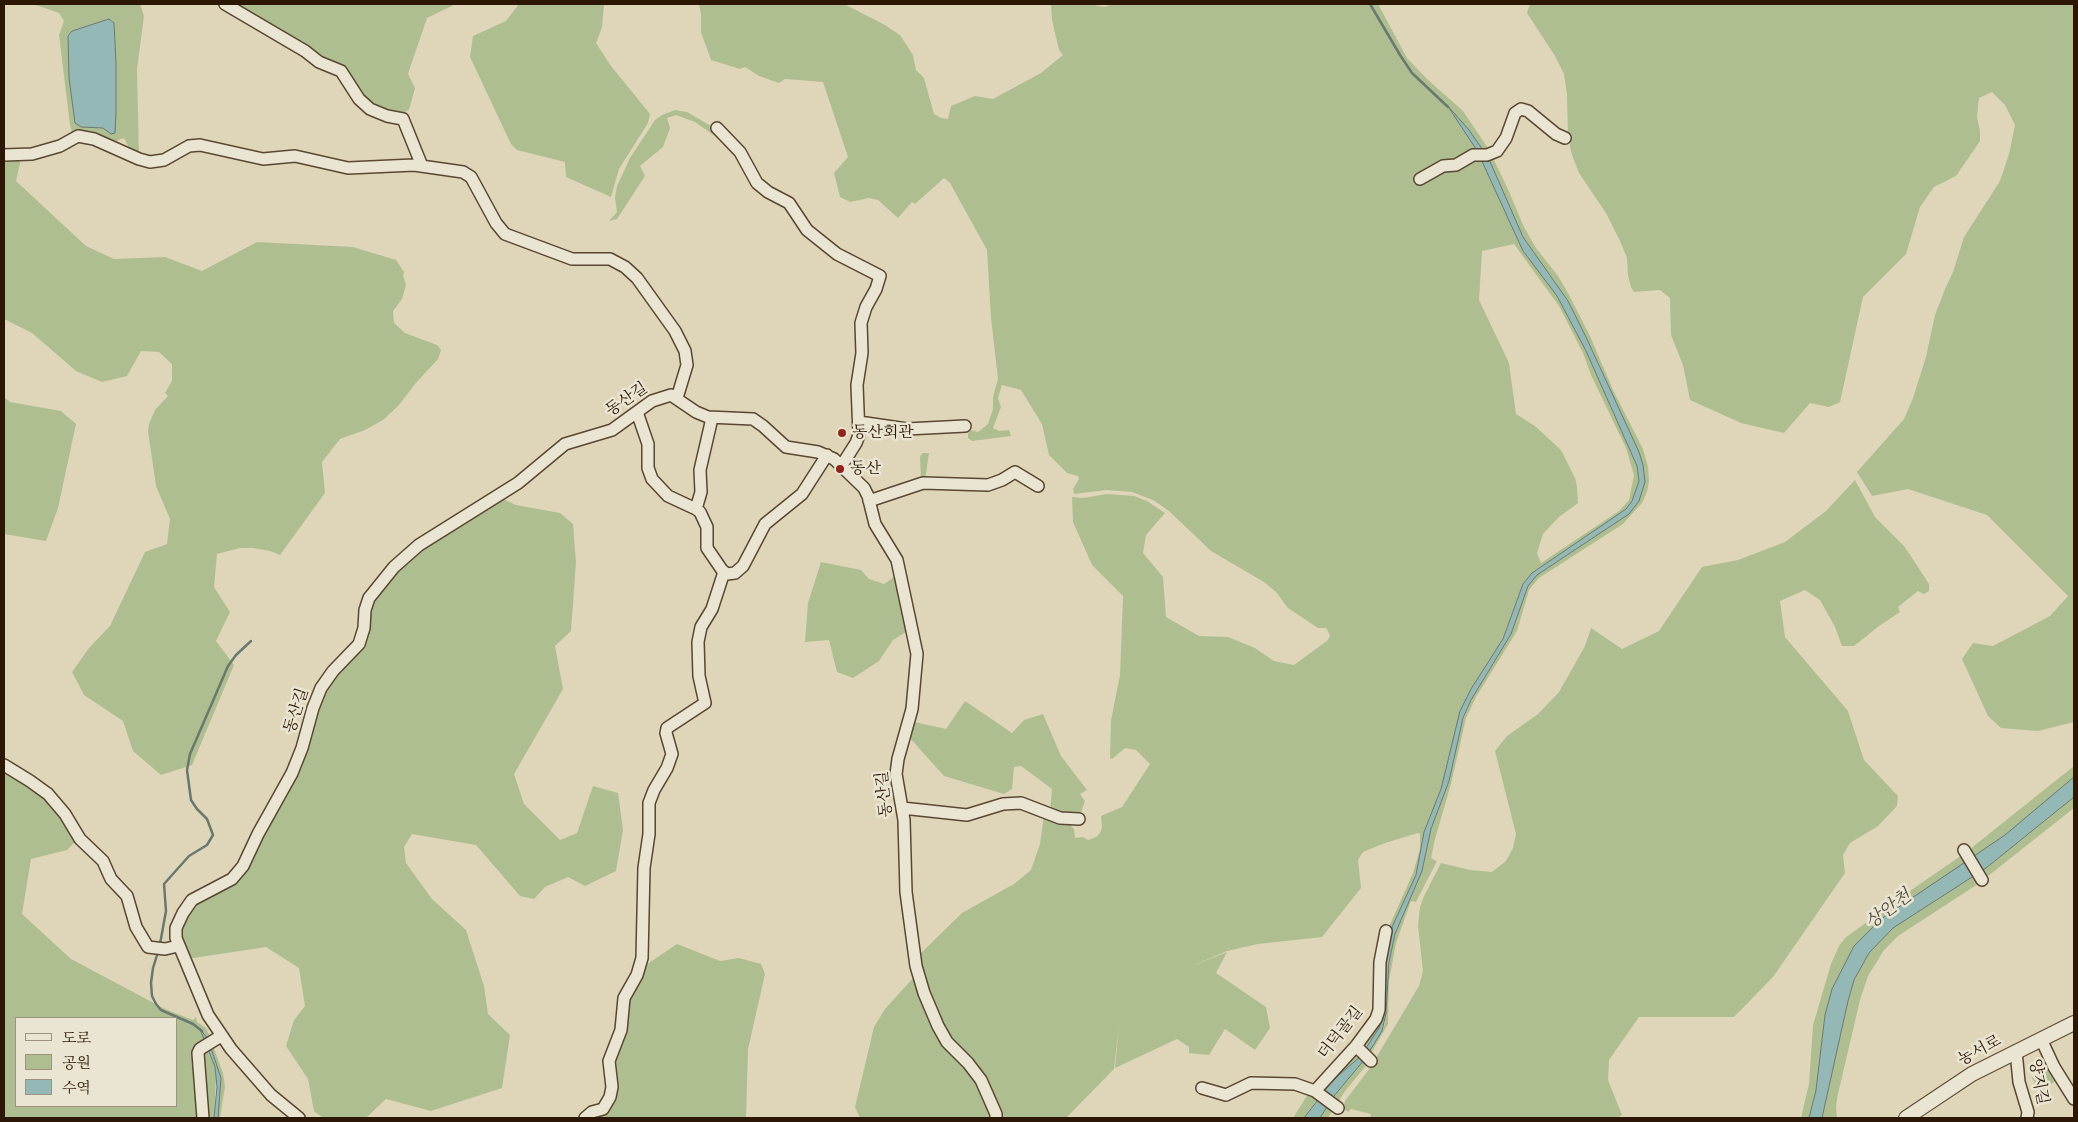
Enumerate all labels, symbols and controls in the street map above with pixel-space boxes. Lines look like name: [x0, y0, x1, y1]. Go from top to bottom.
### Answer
street label: 동산길: [602, 379, 652, 421]
place label: 동산회관: [852, 423, 914, 443]
marker: 동산회관: [836, 427, 848, 439]
place label: 동산: [850, 459, 881, 479]
marker: 동산: [834, 463, 846, 475]
street label: 동산길: [281, 686, 313, 736]
street label: 동산길: [873, 770, 897, 818]
water label: 상안천: [1862, 886, 1916, 934]
street label: 더덕골길: [1314, 1003, 1368, 1063]
legend: [15, 1017, 178, 1107]
text: 도로: [62, 1029, 91, 1048]
street label: 농서로: [1955, 1032, 2005, 1070]
text: 공원: [62, 1054, 91, 1073]
street label: 양지길: [2024, 1057, 2052, 1107]
text: 수역: [62, 1079, 91, 1098]

